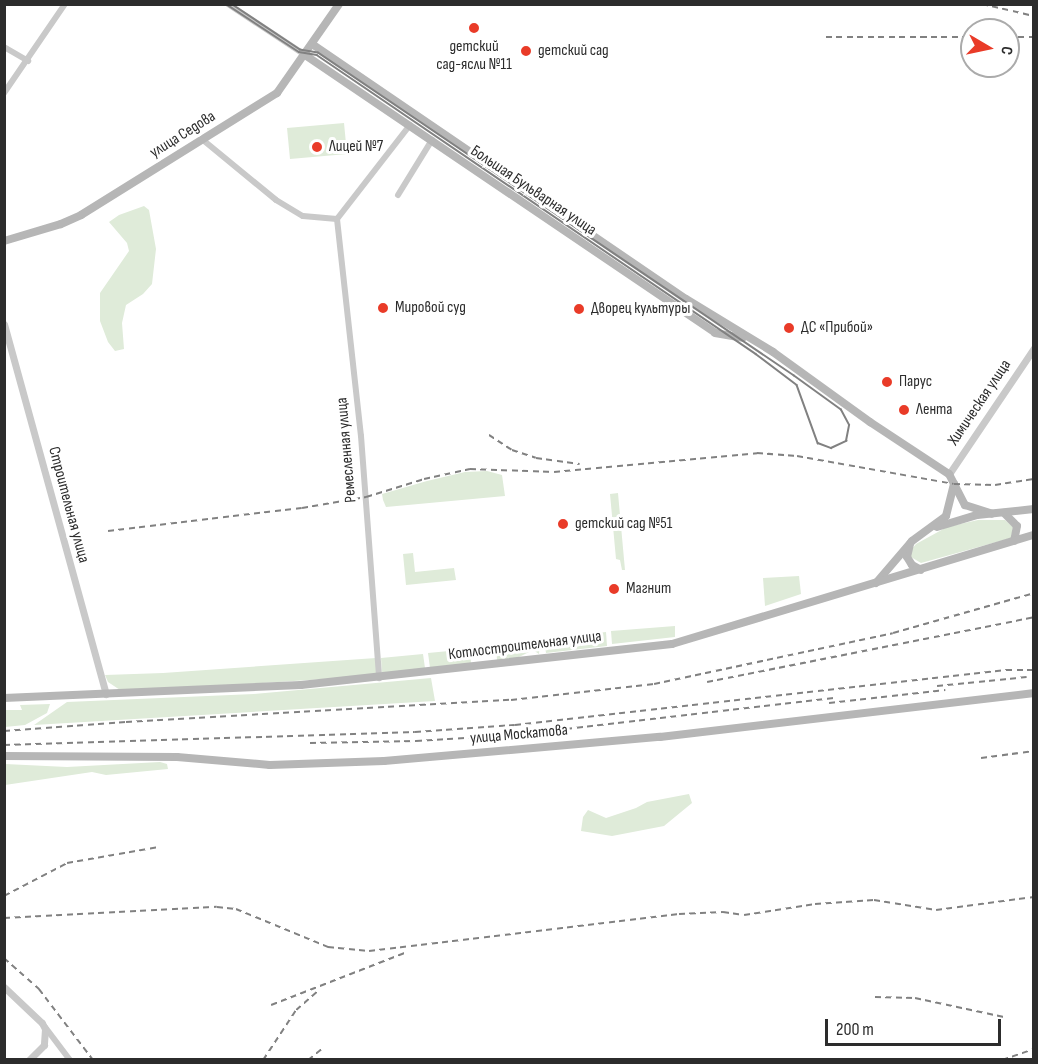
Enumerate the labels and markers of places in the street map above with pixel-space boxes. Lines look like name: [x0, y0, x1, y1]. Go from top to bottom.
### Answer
marker: детский сад-ясли №11: [467, 21, 481, 35]
place label: детский сад-ясли №11: [436, 37, 512, 75]
place label: детский сад: [538, 41, 609, 61]
marker: детский сад: [519, 44, 533, 58]
place label: Лицей №7: [329, 137, 383, 157]
marker: Лицей №7: [310, 140, 324, 154]
place label: Мировой суд: [395, 298, 466, 318]
place label: Дворец культуры: [591, 299, 690, 319]
marker: Мировой суд: [376, 301, 390, 315]
marker: Дворец культуры: [572, 302, 586, 316]
place label: ДC «Прибой»: [801, 318, 873, 338]
marker: ДC «Прибой»: [782, 321, 796, 335]
place label: Парус: [899, 372, 932, 392]
marker: Парус: [880, 375, 894, 389]
place label: Лента: [916, 400, 953, 420]
marker: Лента: [897, 403, 911, 417]
place label: детский сад №51: [575, 514, 672, 534]
marker: детский сад №51: [556, 517, 570, 531]
place label: Магнит: [626, 579, 671, 599]
marker: Магнит: [607, 582, 621, 596]

